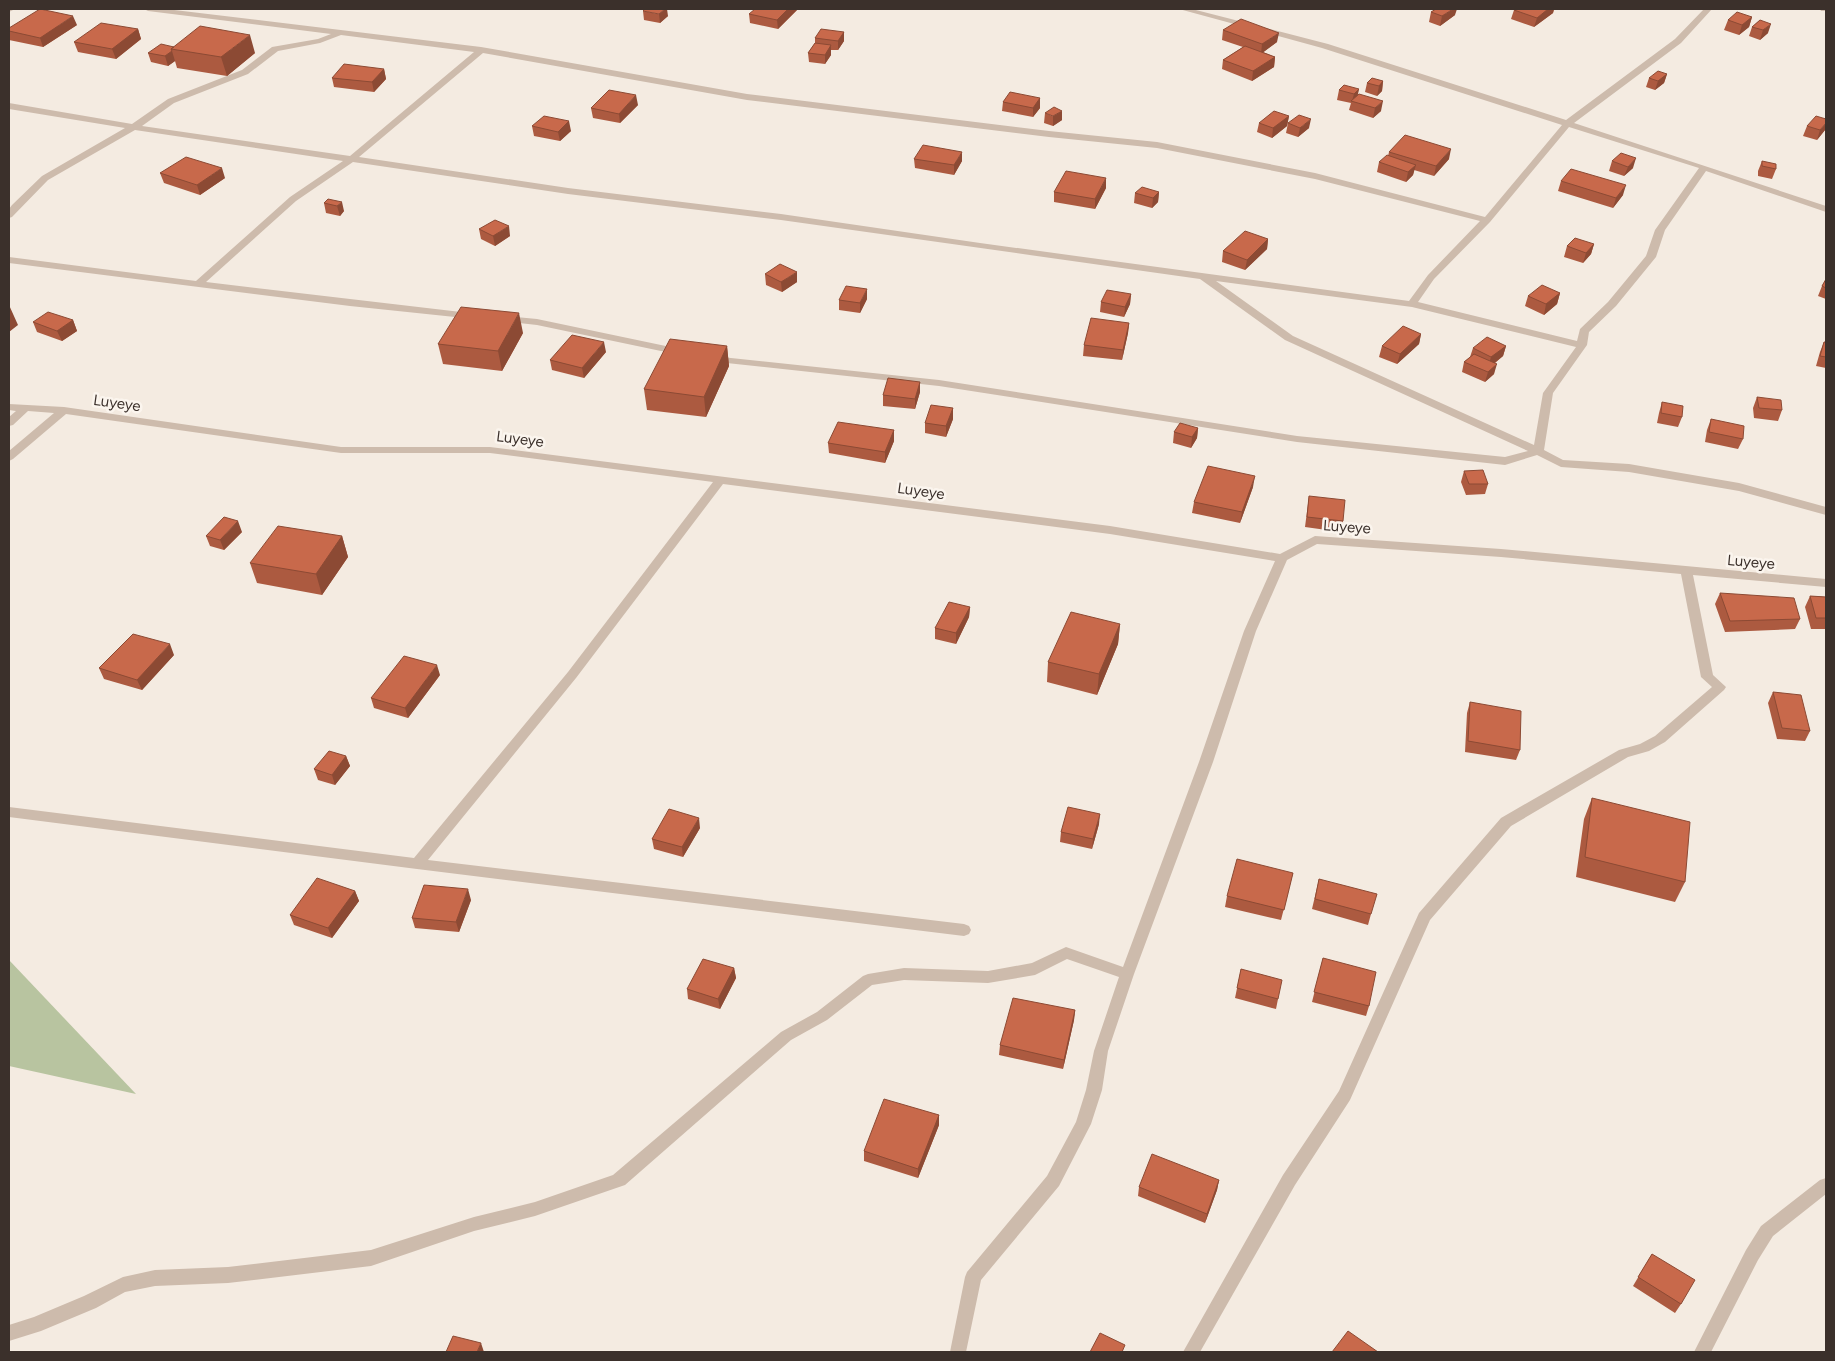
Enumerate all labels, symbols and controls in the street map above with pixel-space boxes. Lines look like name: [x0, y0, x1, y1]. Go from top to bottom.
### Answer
street label: Luyeye: [92, 391, 142, 415]
street label: Luyeye: [495, 427, 545, 451]
street label: Luyeye: [896, 479, 946, 503]
street label: Luyeye: [1323, 516, 1371, 538]
street label: Luyeye: [1726, 551, 1776, 573]

